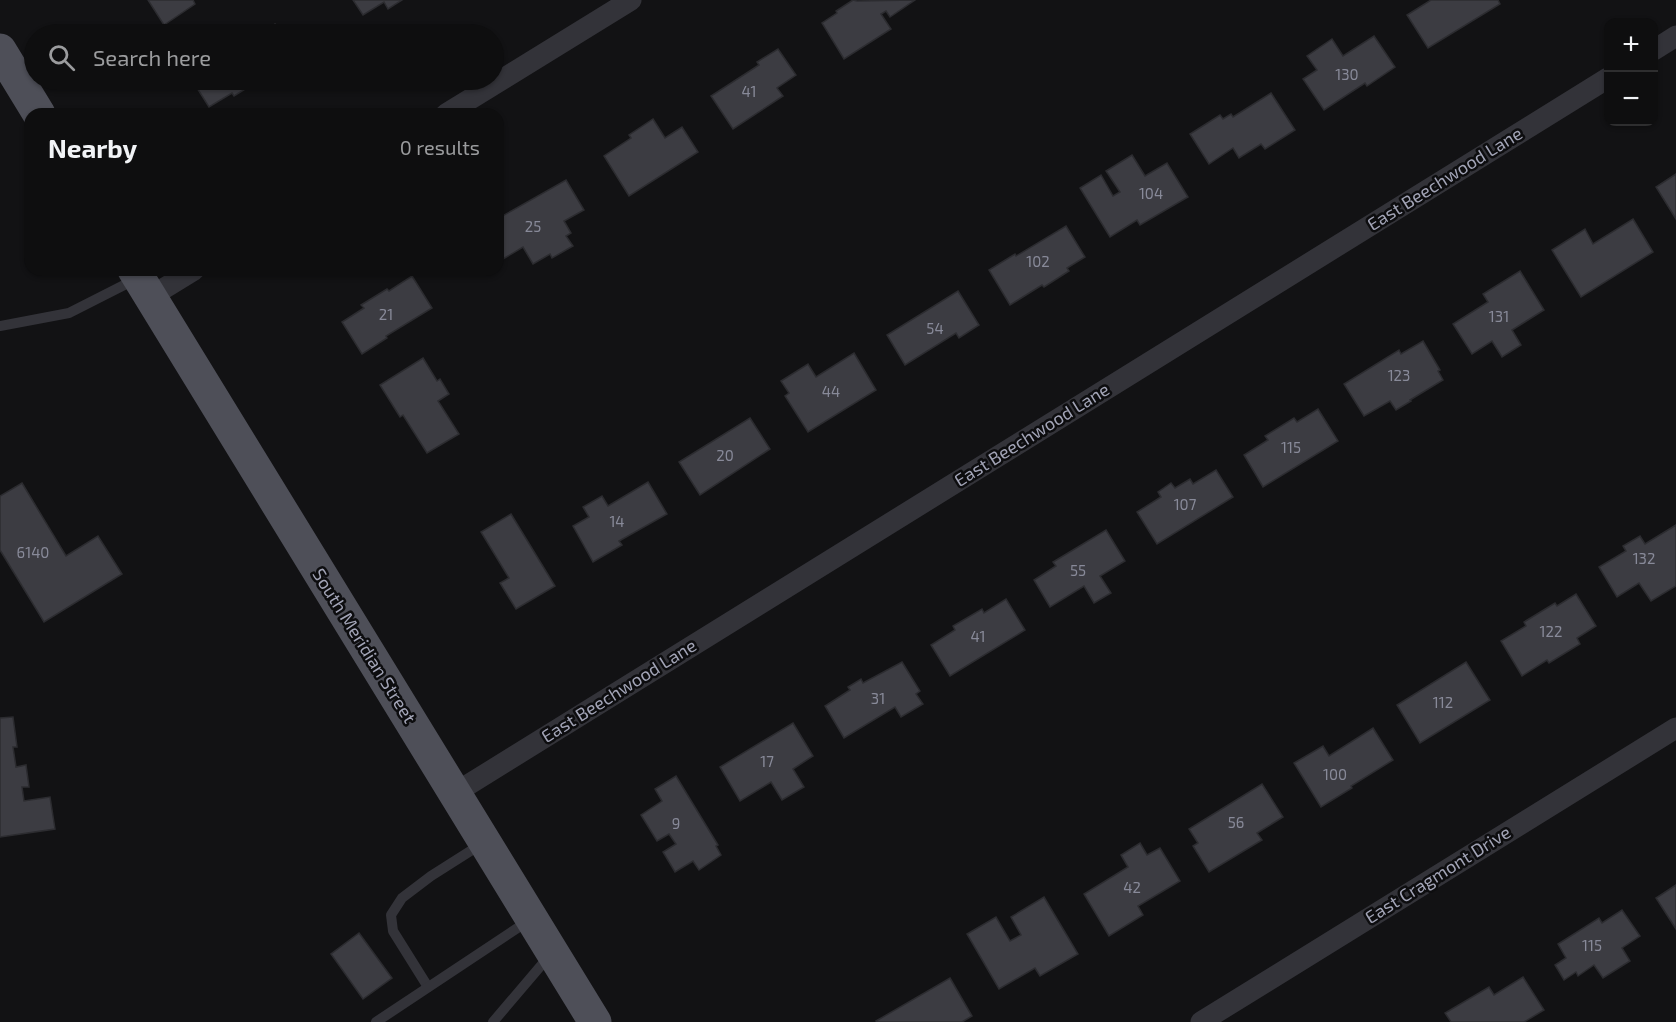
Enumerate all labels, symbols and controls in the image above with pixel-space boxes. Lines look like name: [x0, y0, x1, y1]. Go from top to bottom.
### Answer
map controls: [1604, 18, 1658, 126]
button: +: [1604, 18, 1658, 72]
search box: [24, 24, 504, 90]
icon: search: [45, 41, 78, 74]
text: Search here: [93, 44, 211, 70]
house number: 130: [1335, 65, 1359, 83]
button: −: [1604, 72, 1658, 126]
house number: 41: [741, 82, 757, 100]
street label: East Beechwood Lane: [1363, 122, 1526, 235]
text: Nearby: [48, 132, 137, 163]
text: 0 results: [400, 135, 480, 159]
house number: 104: [1139, 184, 1163, 202]
house number: 25: [525, 217, 541, 235]
house number: 102: [1026, 252, 1050, 270]
house number: 21: [379, 305, 393, 323]
house number: 131: [1489, 307, 1509, 325]
house number: 54: [926, 319, 944, 337]
house number: 123: [1388, 366, 1410, 384]
street label: East Beechwood Lane: [950, 378, 1113, 491]
house number: 44: [822, 382, 840, 400]
house number: 115: [1281, 438, 1301, 456]
house number: 20: [716, 446, 734, 464]
house number: 107: [1174, 495, 1197, 513]
house number: 14: [609, 512, 625, 530]
house number: 6140: [17, 543, 49, 561]
house number: 132: [1633, 549, 1655, 567]
house number: 55: [1070, 561, 1086, 579]
street label: South Meridian Street: [308, 564, 421, 727]
house number: 122: [1540, 622, 1562, 640]
house number: 41: [970, 627, 986, 645]
street label: East Beechwood Lane: [537, 634, 700, 747]
house number: 31: [871, 689, 885, 707]
house number: 112: [1433, 693, 1453, 711]
house number: 17: [760, 752, 774, 770]
house number: 100: [1323, 765, 1347, 783]
house number: 56: [1228, 813, 1244, 831]
house number: 9: [672, 814, 680, 832]
street label: East Cragmont Drive: [1361, 820, 1514, 928]
house number: 42: [1123, 878, 1141, 896]
house number: 115: [1582, 936, 1602, 954]

